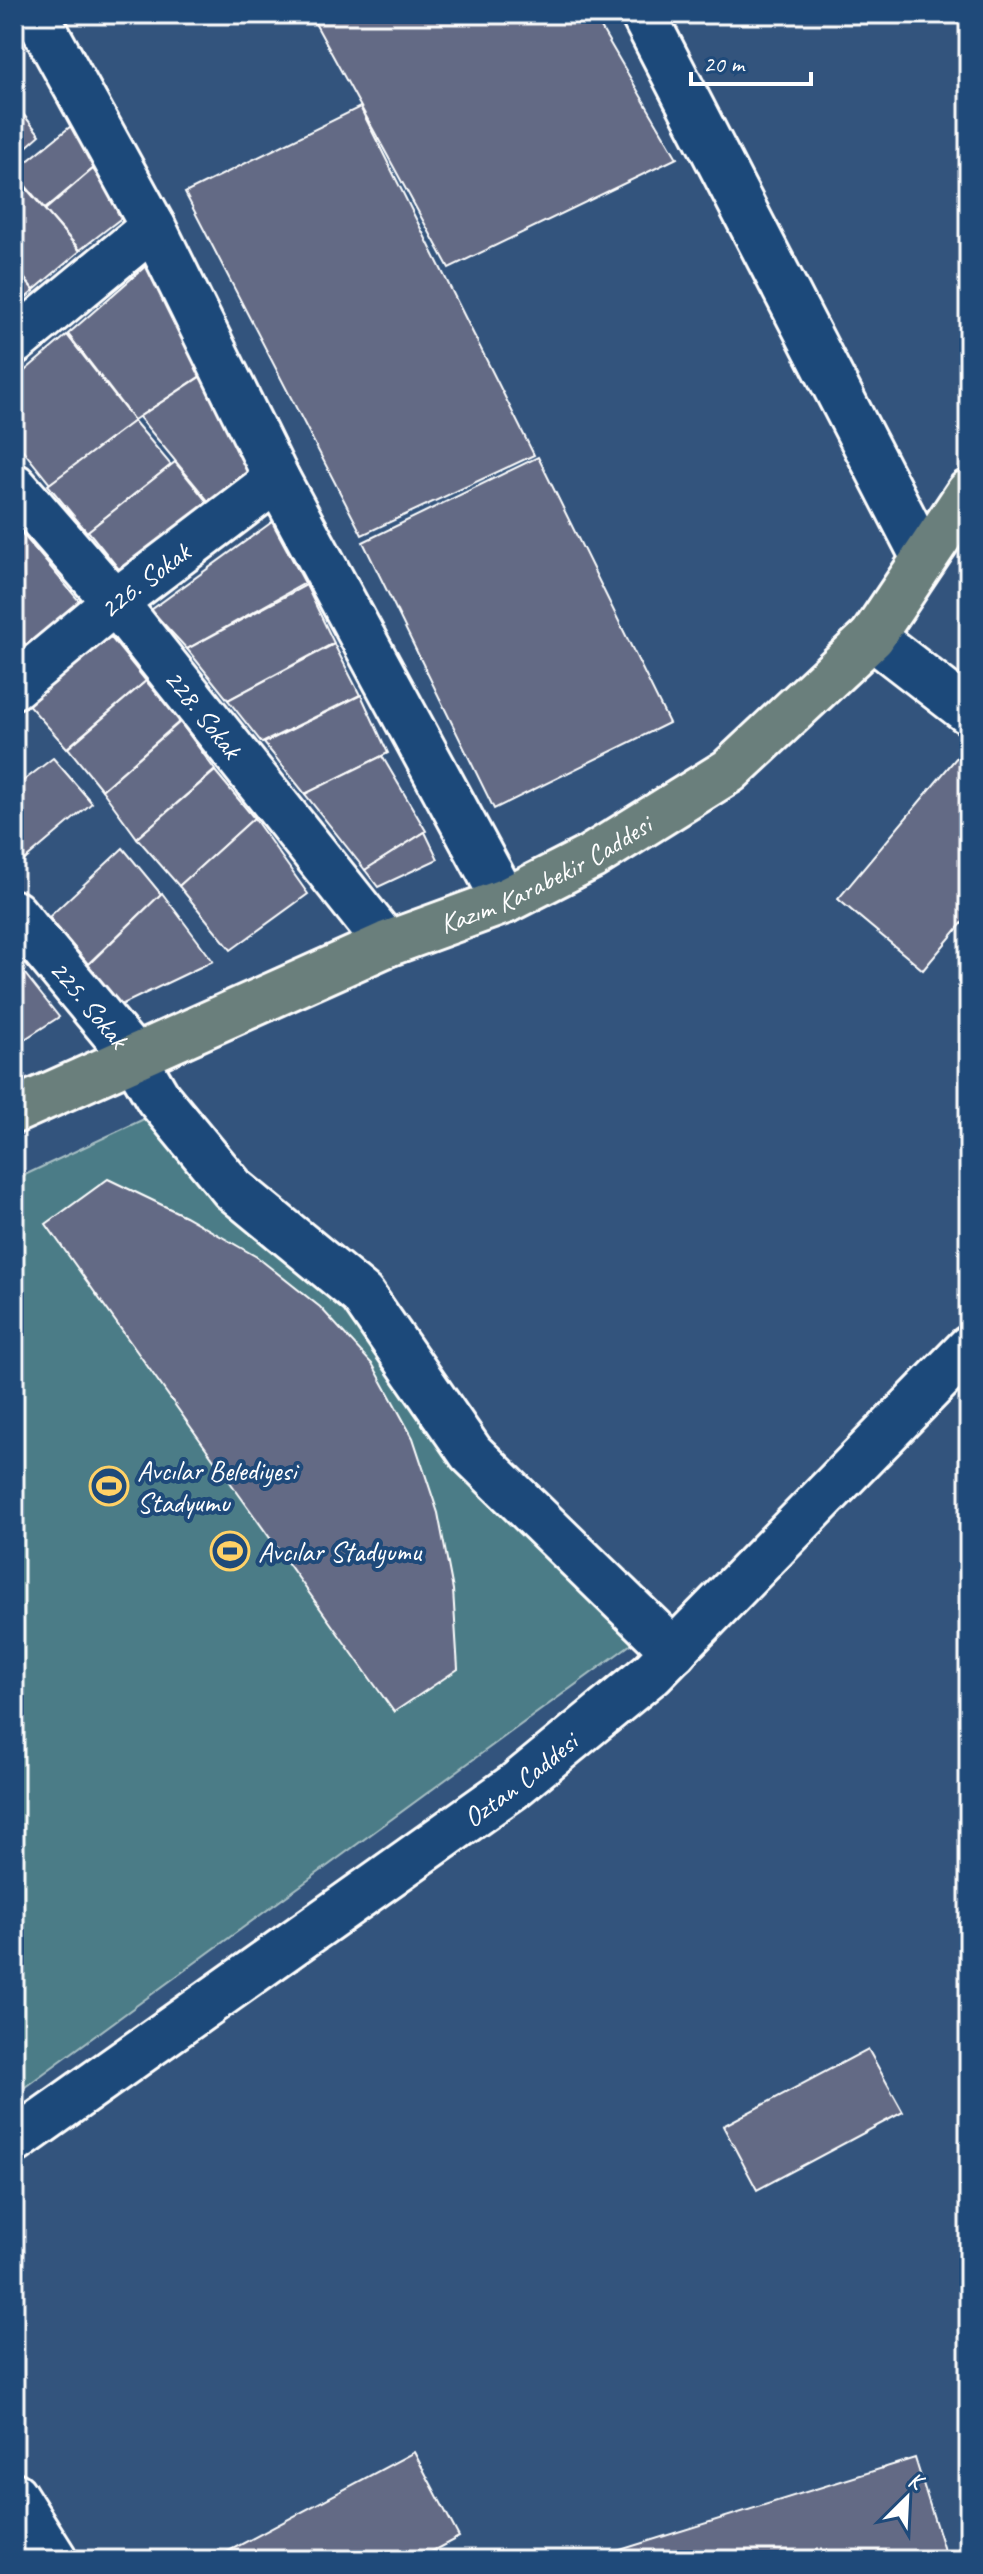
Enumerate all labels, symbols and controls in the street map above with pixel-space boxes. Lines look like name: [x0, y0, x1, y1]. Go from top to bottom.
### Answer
scale bar: [691, 36, 811, 86]
text: 20 m: [703, 49, 746, 79]
street label: 226. Sokak: [92, 533, 198, 626]
street label: 228. Sokak: [157, 661, 251, 767]
street label: Kazım Karabekir Caddesi: [435, 805, 661, 941]
street label: 225. Sokak: [42, 952, 138, 1057]
place label: Avcılar Belediyesi Stadyumu: [137, 1453, 300, 1520]
sports icon: Avcılar Belediyesi Stadyumu: [88, 1465, 130, 1507]
sports icon: Avcılar Stadyumu: [209, 1530, 251, 1572]
place label: Avcılar Stadyumu: [258, 1534, 423, 1569]
street label: Oztan Caddesi: [456, 1722, 587, 1834]
north arrow: [867, 2458, 947, 2538]
text: K: [904, 2466, 930, 2498]

